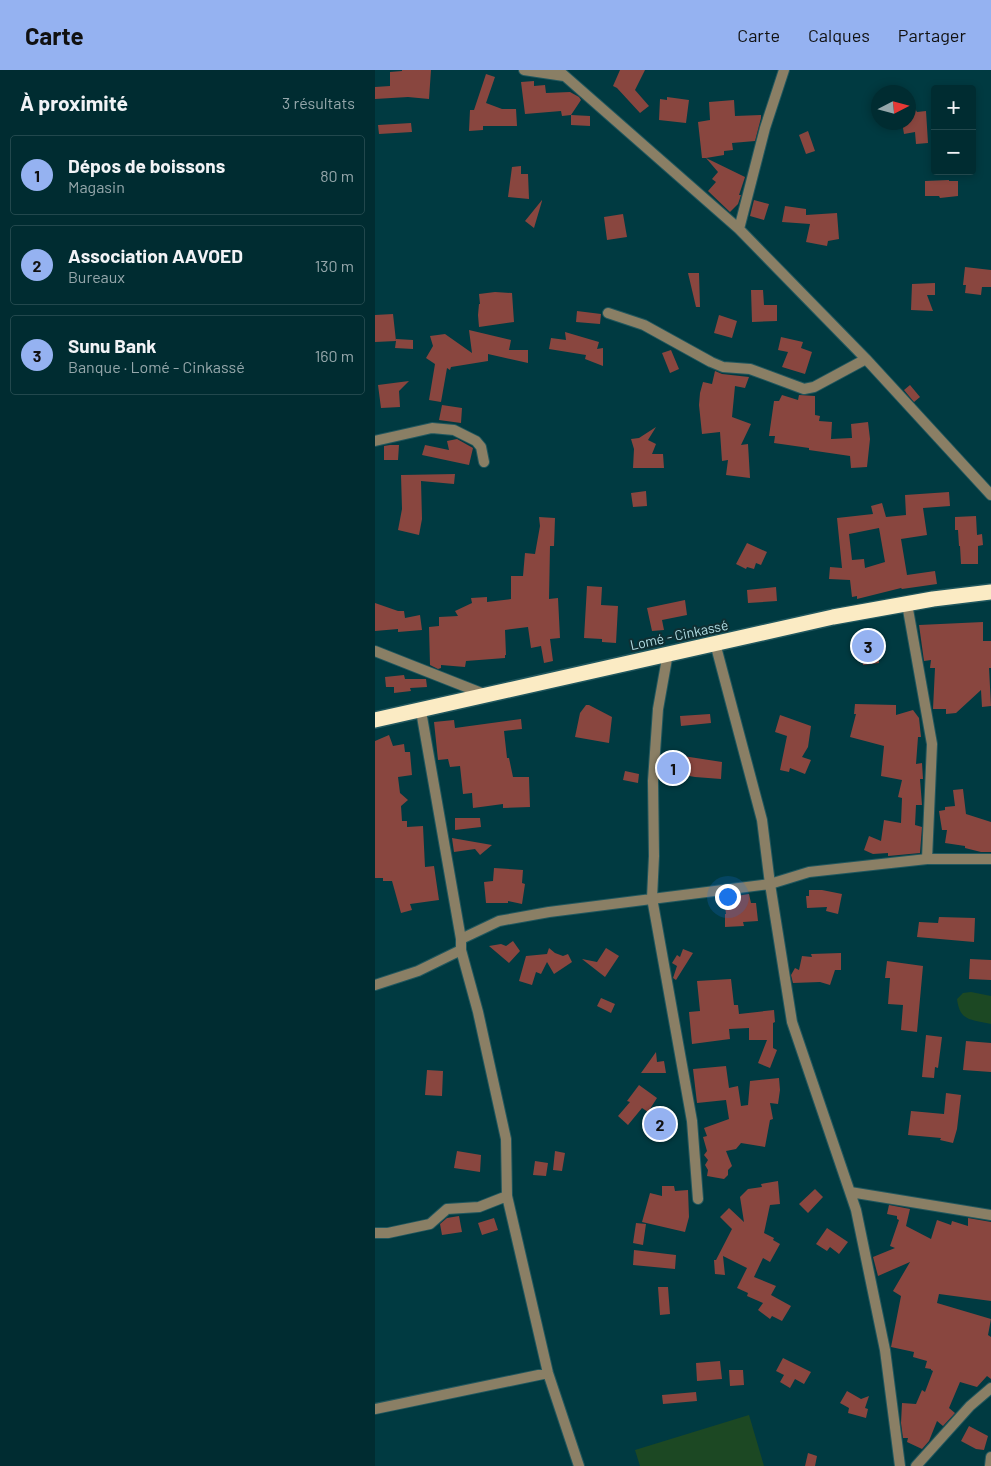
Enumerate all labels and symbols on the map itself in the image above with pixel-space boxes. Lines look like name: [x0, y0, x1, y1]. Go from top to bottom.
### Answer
north arrow: [871, 85, 916, 130]
street label: Lomé - Cinkassé: [628, 616, 730, 653]
pin: 3: [852, 627, 884, 665]
pin: 1: [657, 749, 689, 787]
your location: [715, 884, 741, 910]
pin: 2: [644, 1105, 676, 1143]

